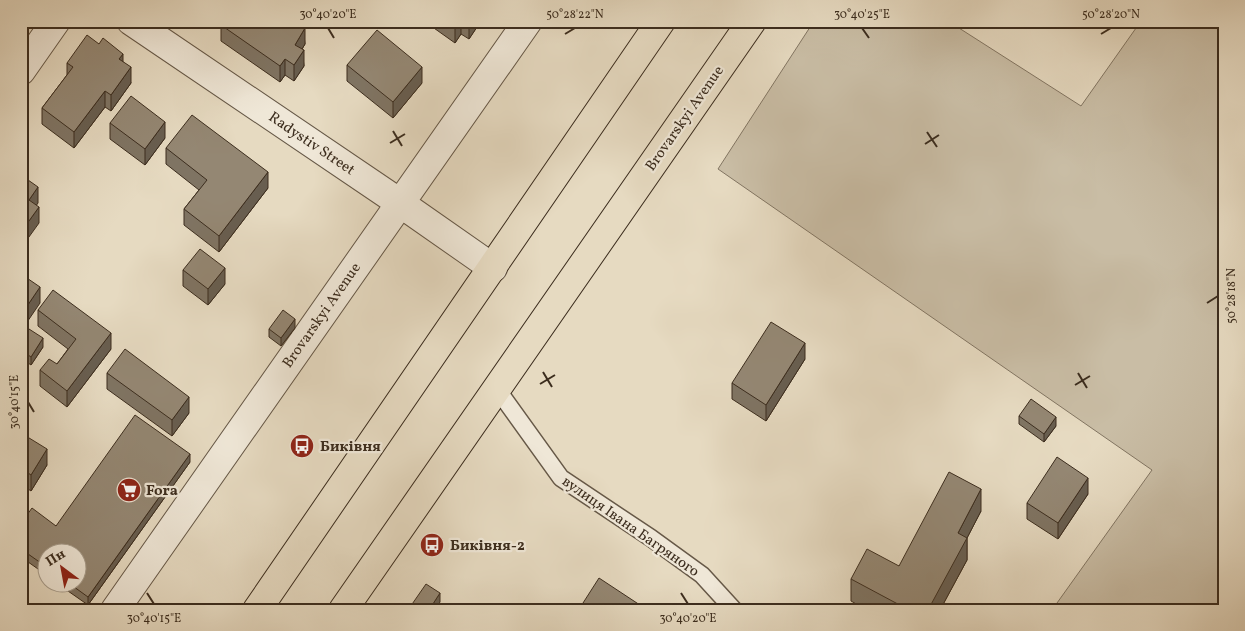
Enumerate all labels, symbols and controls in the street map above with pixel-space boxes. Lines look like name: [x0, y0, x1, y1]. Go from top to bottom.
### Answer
text: 30°40'20"E: [299, 7, 357, 23]
text: 50°28'22"N: [546, 7, 604, 23]
text: 30°40'25"E: [834, 7, 890, 23]
text: 50°28'20"N: [1082, 7, 1140, 23]
street label: Brovarskyi Avenue: [641, 62, 730, 176]
street label: Radystiv Street: [264, 107, 359, 181]
street label: Brovarskyi Avenue: [278, 259, 367, 373]
text: 50°28'18"N: [1224, 268, 1240, 324]
text: 30°40'15"E: [7, 375, 23, 429]
bus stop icon: Бикiвня: [289, 433, 315, 459]
place label: Бикiвня: [320, 437, 381, 458]
street label: вулиця Івана Багряного: [557, 472, 703, 583]
supermarket icon: Fora: [116, 477, 142, 503]
place label: Fora: [146, 481, 178, 502]
bus stop icon: Бикiвня-2: [419, 532, 445, 558]
place label: Бикiвня-2: [450, 536, 525, 557]
north arrow: [38, 544, 88, 594]
text: Пн: [42, 545, 69, 572]
text: 30°40'15"E: [127, 611, 181, 627]
text: 30°40'20"E: [659, 611, 717, 627]

